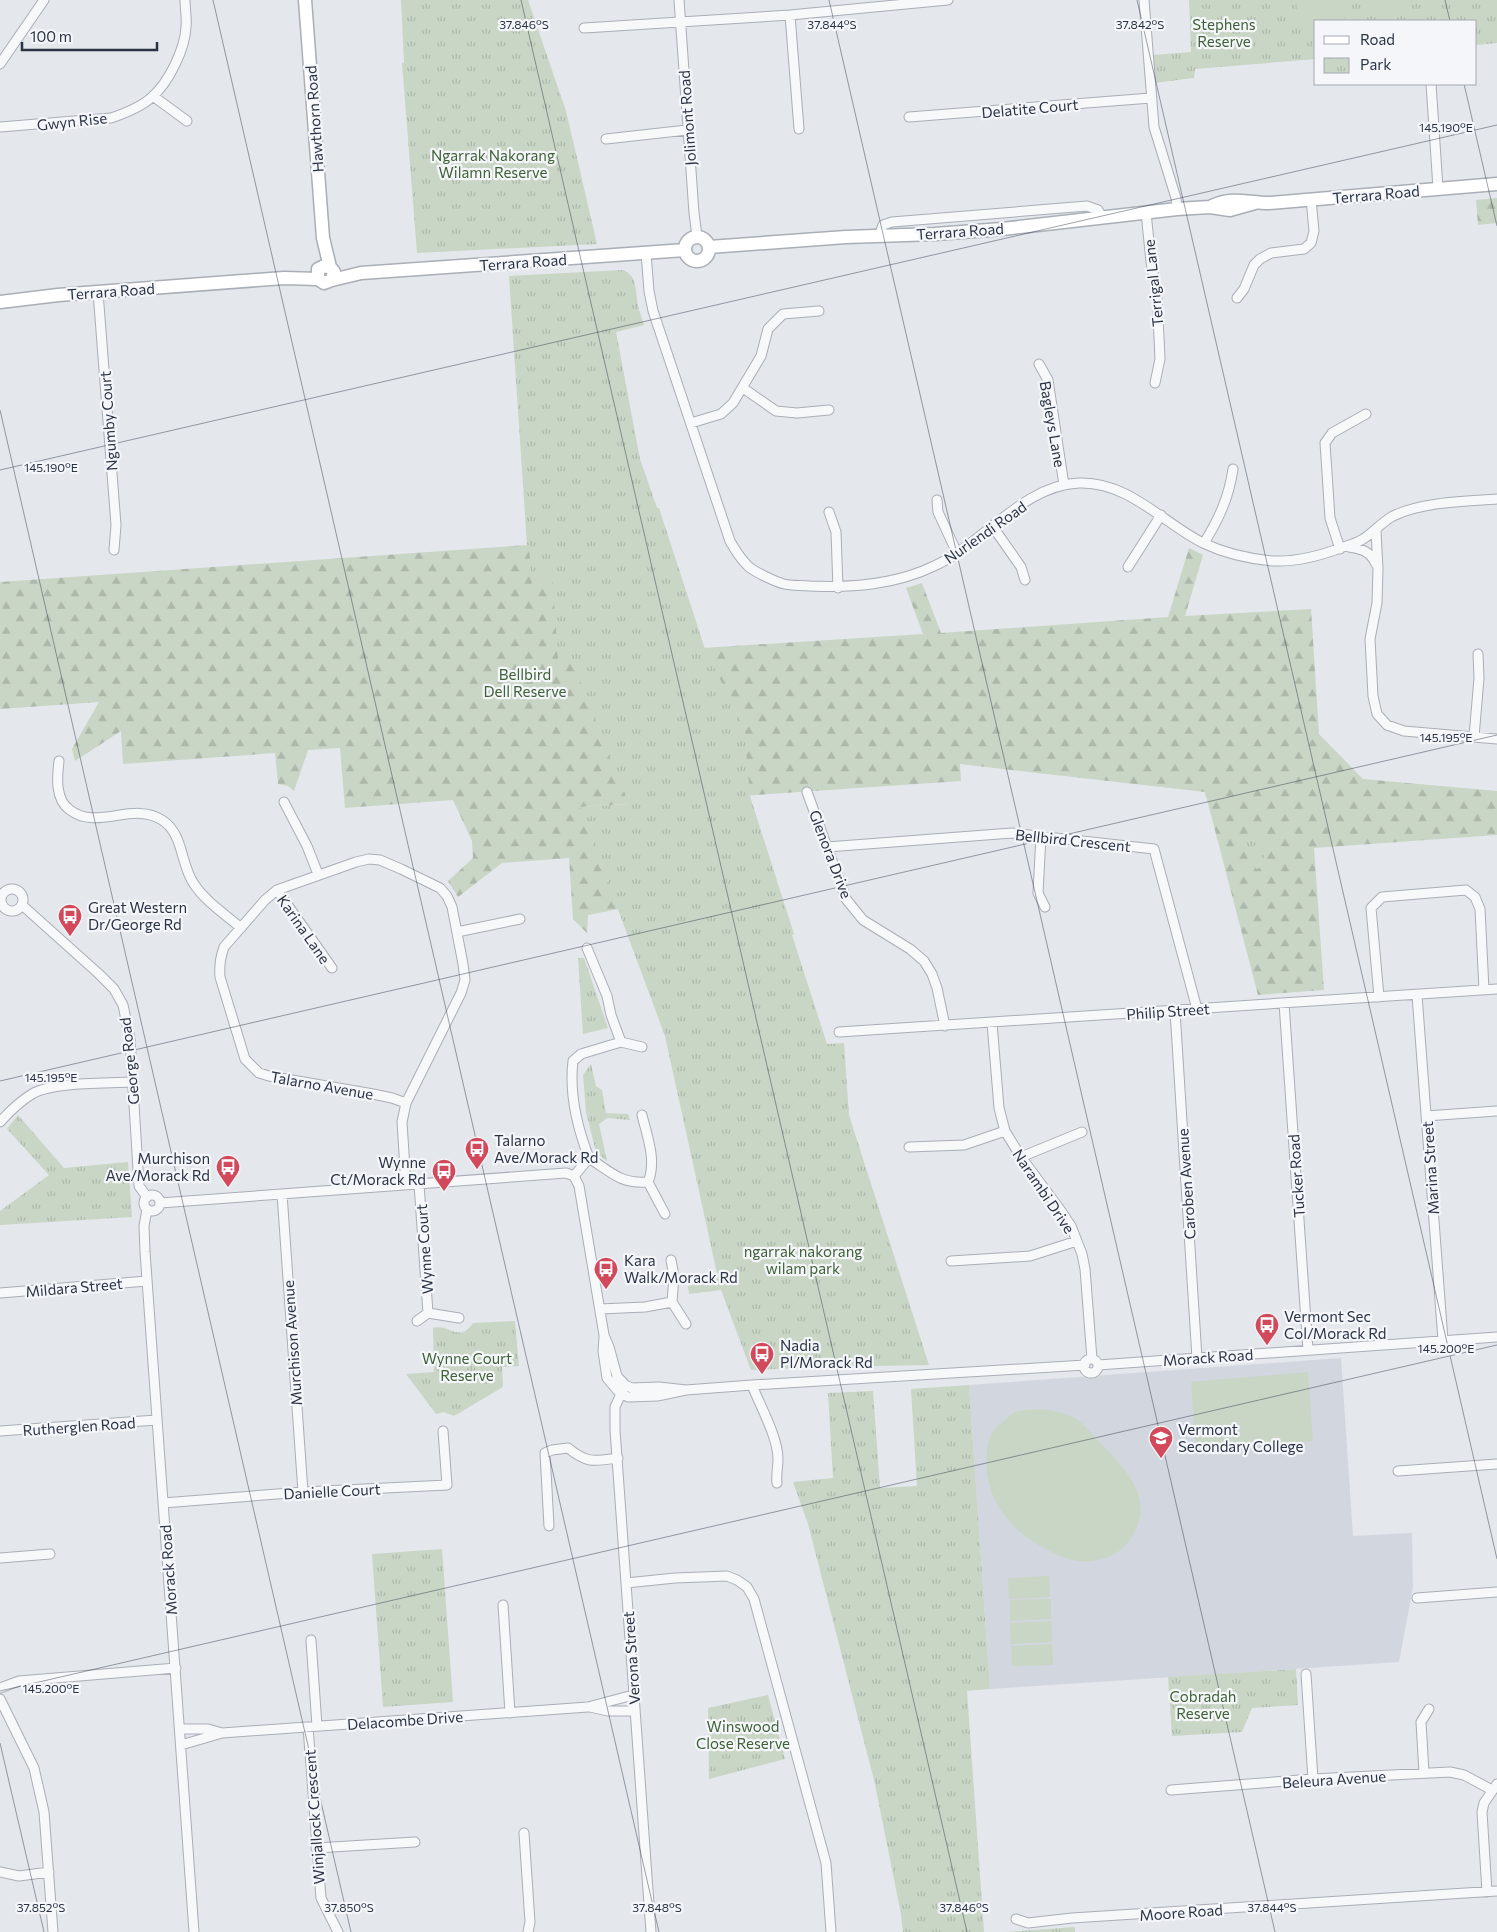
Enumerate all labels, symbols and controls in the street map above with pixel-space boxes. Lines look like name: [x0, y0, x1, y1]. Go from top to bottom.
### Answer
park label: Stephens Reserve: [1192, 15, 1256, 50]
text: 37.846°S: [499, 17, 549, 31]
text: 37.844°S: [807, 17, 857, 31]
text: 37.842°S: [1116, 17, 1164, 31]
scale bar: [22, 20, 158, 52]
legend: [1314, 20, 1477, 85]
text: 100 m: [30, 27, 72, 45]
text: Road: [1360, 30, 1395, 48]
text: Park: [1360, 55, 1391, 73]
street label: Hawthorn Road: [301, 65, 327, 173]
street label: Jolimont Road: [675, 70, 699, 166]
street label: Delatite Court: [981, 95, 1079, 121]
street label: Gwyn Rise: [36, 108, 108, 134]
text: 145.190°E: [1419, 120, 1473, 134]
park label: Ngarrak Nakorang Wilamn Reserve: [431, 146, 555, 181]
street label: Terrara Road: [1332, 181, 1420, 207]
street label: Terrara Road: [916, 219, 1004, 243]
street label: Terrigal Lane: [1139, 238, 1167, 328]
street label: Terrara Road: [479, 250, 567, 274]
street label: Terrara Road: [67, 279, 155, 303]
street label: Ngumby Court: [96, 371, 120, 471]
street label: Bagleys Lane: [1037, 379, 1069, 469]
text: 145.190°E: [24, 460, 78, 474]
street label: Nurlendi Road: [940, 497, 1030, 567]
park label: Bellbird Dell Reserve: [484, 665, 567, 700]
text: 145.195°E: [1419, 730, 1473, 744]
street label: Glenora Drive: [806, 807, 856, 901]
street label: Bellbird Crescent: [1014, 825, 1132, 855]
street label: Karina Lane: [274, 891, 334, 967]
place label: Great Western Dr/George Rd: [88, 898, 187, 933]
bus stop icon: Great Western Dr/George Rd: [57, 903, 83, 937]
street label: Philip Street: [1126, 999, 1210, 1023]
street label: George Road: [115, 1016, 143, 1106]
street label: Talarno Avenue: [269, 1067, 375, 1103]
text: 145.195°E: [24, 1070, 78, 1084]
street label: Marina Street: [1418, 1121, 1442, 1215]
street label: Caroben Avenue: [1173, 1128, 1199, 1240]
place label: Talarno Ave/Morack Rd: [494, 1131, 599, 1166]
street label: Tucker Road: [1284, 1134, 1308, 1218]
bus stop icon: Talarno Ave/Morack Rd: [464, 1136, 490, 1170]
street label: Narambi Drive: [1009, 1145, 1079, 1237]
place label: Murchison Ave/Morack Rd: [105, 1149, 210, 1184]
place label: Wynne Ct/Morack Rd: [330, 1153, 426, 1188]
bus stop icon: Murchison Ave/Morack Rd: [215, 1154, 241, 1188]
bus stop icon: Wynne Ct/Morack Rd: [431, 1158, 457, 1192]
street label: Wynne Court: [412, 1203, 436, 1295]
park label: ngarrak nakorang wilam park: [744, 1242, 862, 1277]
place label: Kara Walk/Morack Rd: [624, 1251, 738, 1286]
bus stop icon: Kara Walk/Morack Rd: [593, 1256, 619, 1290]
street label: Mildara Street: [25, 1274, 123, 1300]
street label: Murchison Avenue: [279, 1280, 305, 1406]
place label: Vermont Sec Col/Morack Rd: [1284, 1307, 1386, 1342]
bus stop icon: Vermont Sec Col/Morack Rd: [1254, 1312, 1280, 1346]
place label: Nadia Pl/Morack Rd: [780, 1336, 873, 1371]
bus stop icon: Nadia Pl/Morack Rd: [749, 1341, 775, 1375]
text: 145.200°E: [1418, 1341, 1474, 1355]
street label: Morack Road: [1162, 1345, 1254, 1369]
park label: Wynne Court Reserve: [422, 1349, 512, 1384]
street label: Rutherglen Road: [22, 1413, 136, 1439]
place label: Vermont Secondary College: [1178, 1420, 1304, 1455]
school or university icon: Vermont Secondary College: [1148, 1425, 1174, 1459]
street label: Danielle Court: [283, 1479, 381, 1503]
street label: Morack Road: [156, 1524, 180, 1616]
street label: Verona Street: [619, 1611, 643, 1705]
text: 145.200°E: [23, 1681, 79, 1695]
park label: Cobradah Reserve: [1170, 1687, 1236, 1722]
street label: Delacombe Drive: [347, 1707, 464, 1733]
park label: Winswood Close Reserve: [696, 1717, 790, 1752]
street label: Winjallock Crescent: [300, 1749, 328, 1885]
street label: Beleura Avenue: [1281, 1766, 1387, 1792]
text: 37.852°S: [17, 1900, 65, 1914]
text: 37.850°S: [324, 1900, 374, 1914]
text: 37.848°S: [632, 1900, 682, 1914]
text: 37.846°S: [939, 1900, 989, 1914]
street label: Moore Road: [1139, 1900, 1223, 1924]
text: 37.844°S: [1247, 1900, 1297, 1914]

